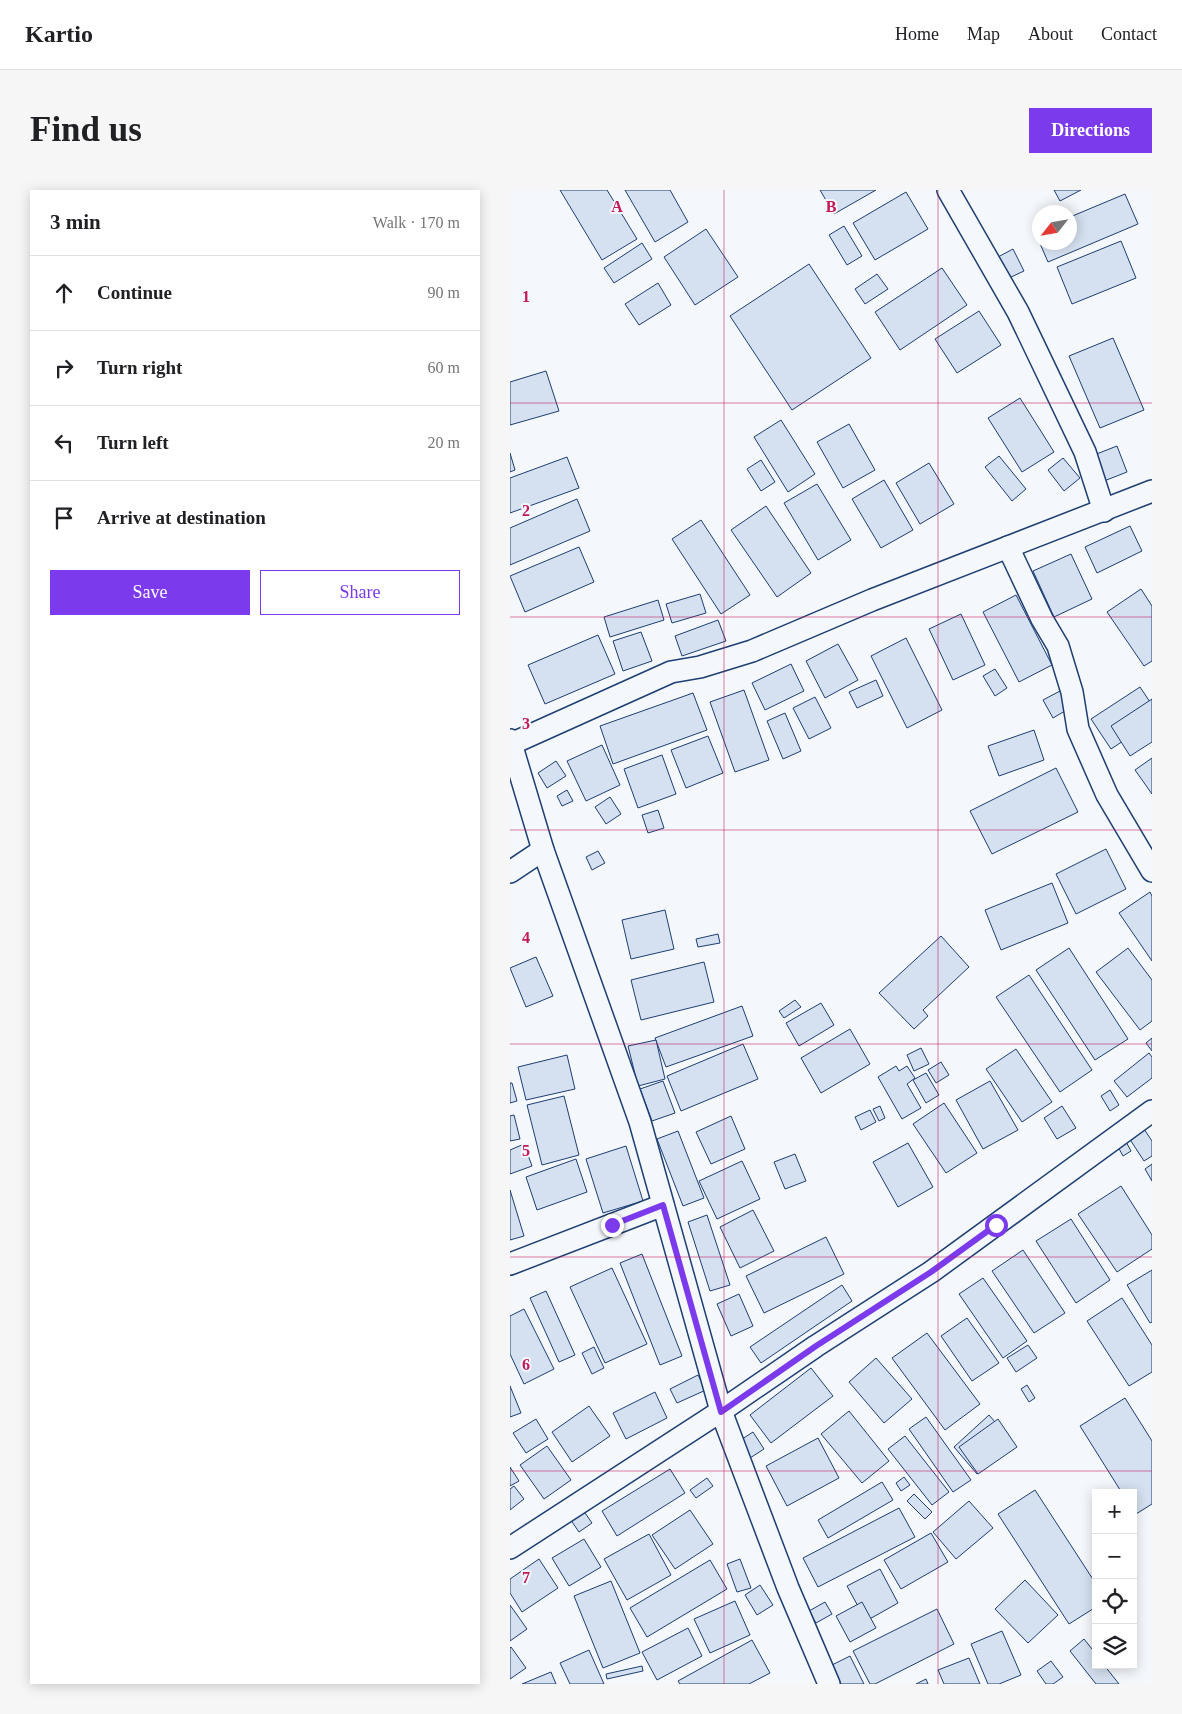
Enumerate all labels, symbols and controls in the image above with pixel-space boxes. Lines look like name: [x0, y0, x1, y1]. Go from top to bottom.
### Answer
text: Kartio: [25, 21, 93, 47]
text: Home: [895, 24, 939, 44]
text: Map: [967, 24, 1000, 44]
text: About: [1028, 24, 1073, 44]
text: Contact: [1101, 24, 1157, 44]
button: Directions: [1029, 108, 1152, 153]
text: Find us: [30, 110, 142, 149]
text: A: [611, 198, 623, 215]
text: B: [826, 198, 837, 215]
north arrow: [1032, 205, 1077, 250]
text: 3 min: [50, 210, 101, 234]
text: Walk · 170 m: [373, 214, 460, 231]
icon: ahead: [50, 279, 78, 307]
text: Continue: [97, 282, 172, 303]
text: 90 m: [428, 284, 460, 301]
text: 1: [522, 288, 530, 305]
icon: right: [50, 354, 78, 382]
text: Turn right: [97, 357, 182, 378]
text: 60 m: [428, 359, 460, 376]
icon: left: [50, 429, 78, 457]
text: Turn left: [97, 432, 169, 453]
text: 20 m: [428, 434, 460, 451]
text: 2: [522, 502, 530, 519]
icon: arrive: [50, 504, 78, 532]
text: Arrive at destination: [97, 507, 266, 528]
button: Save: [50, 570, 250, 615]
button: Share: [260, 570, 460, 615]
text: 3: [522, 715, 530, 732]
text: 4: [522, 929, 530, 946]
text: 5: [522, 1142, 530, 1159]
route end: [601, 1214, 624, 1237]
route start: [985, 1214, 1008, 1237]
text: 6: [522, 1356, 530, 1373]
map controls: [1092, 1489, 1137, 1669]
button: +: [1092, 1489, 1137, 1534]
button: −: [1092, 1534, 1137, 1579]
text: 7: [522, 1569, 530, 1586]
button: locate: [1092, 1579, 1137, 1624]
button: layers: [1092, 1624, 1137, 1669]

